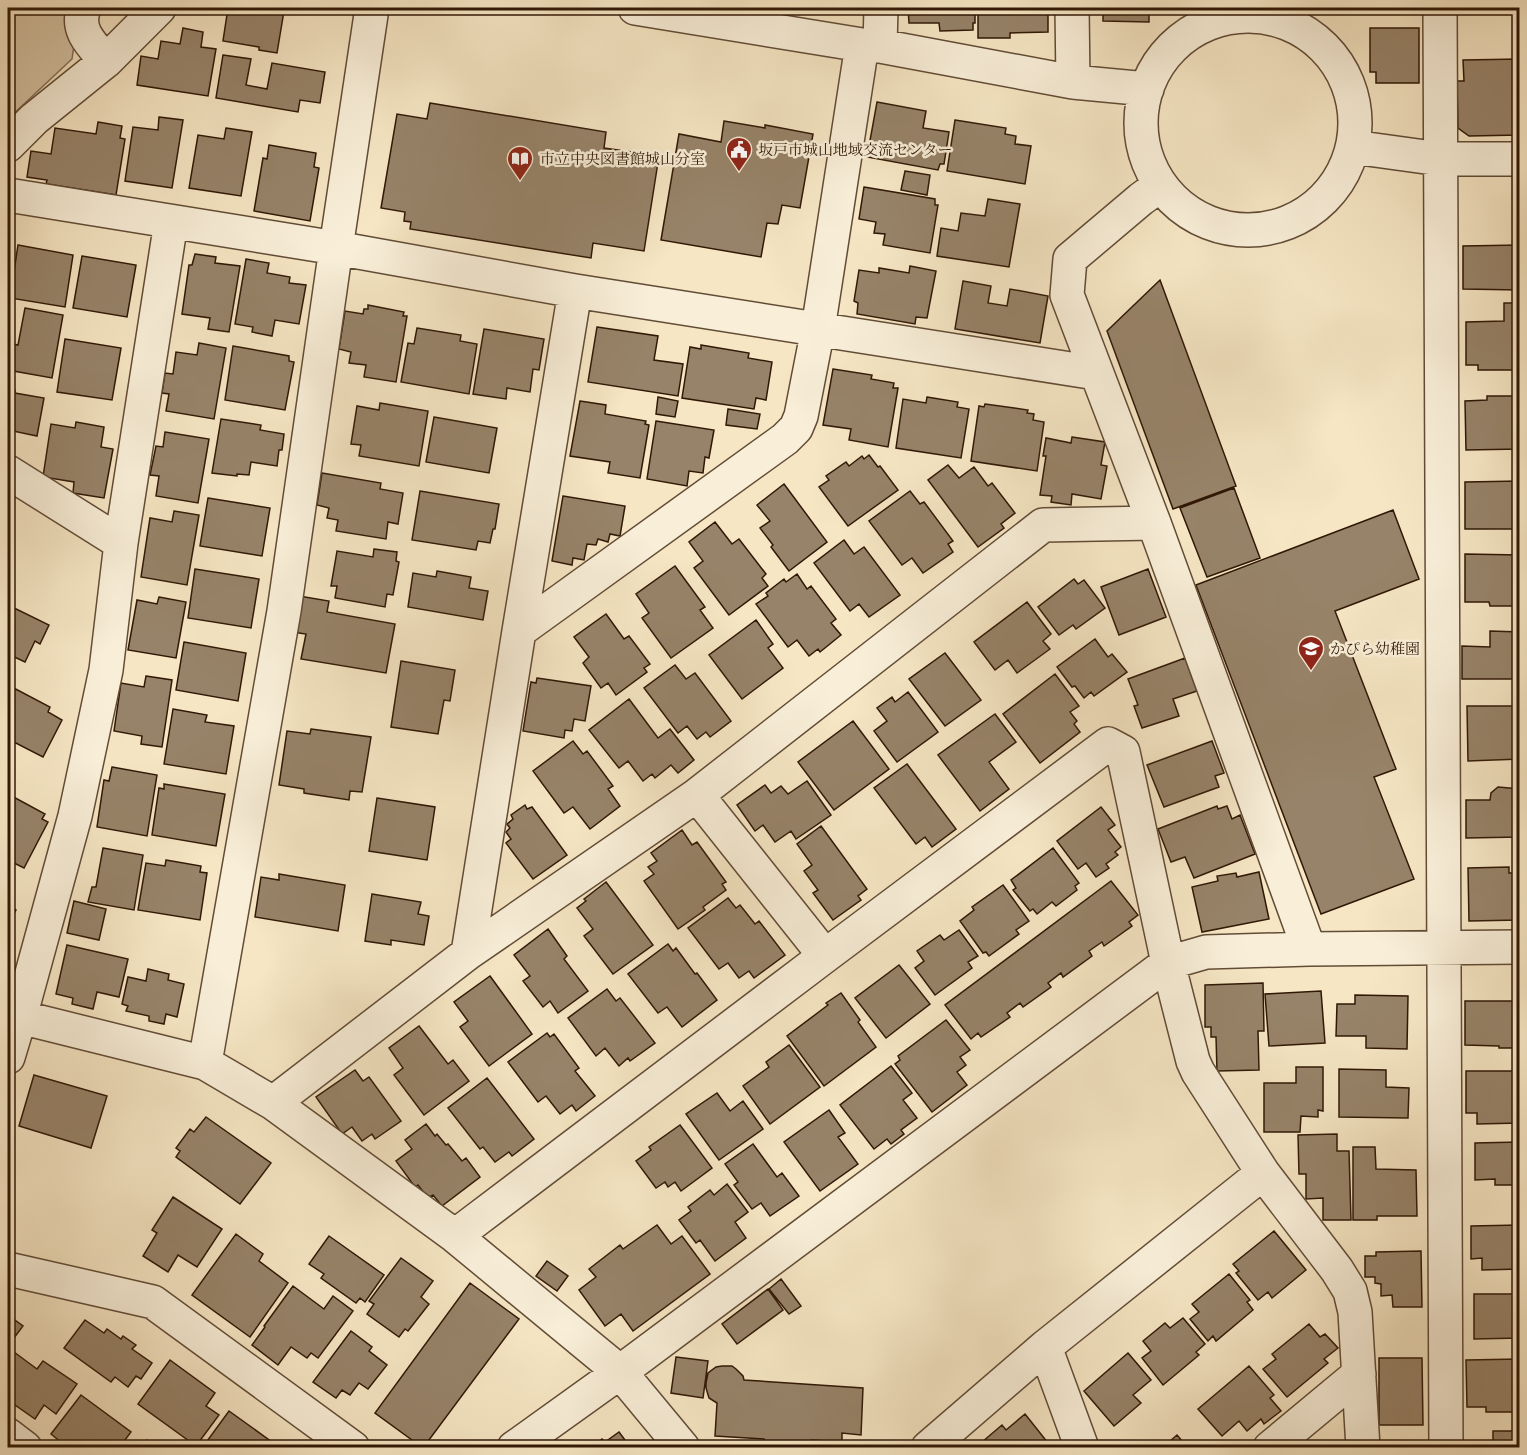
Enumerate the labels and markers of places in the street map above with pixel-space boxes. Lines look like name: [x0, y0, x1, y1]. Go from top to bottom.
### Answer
public building icon: 坂戸市城山地域交流センター: [724, 135, 754, 173]
place label: 坂戸市城山地域交流センター: [758, 140, 952, 159]
library icon: 市立中央図書館城山分室: [505, 144, 535, 182]
place label: 市立中央図書館城山分室: [540, 149, 705, 168]
school or university icon: かぴら幼稚園: [1296, 634, 1326, 672]
place label: かぴら幼稚園: [1330, 639, 1420, 658]

